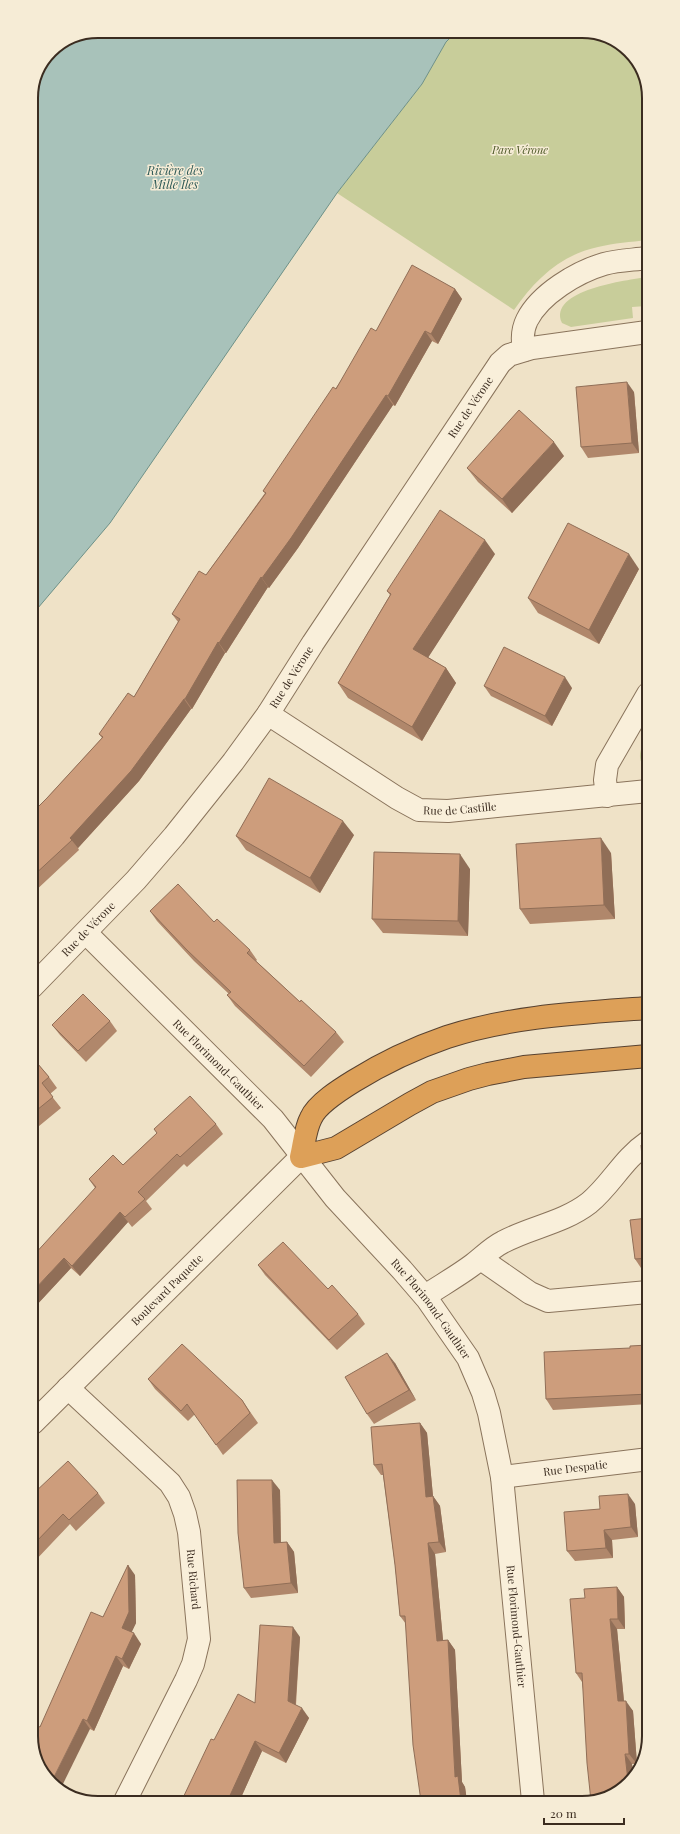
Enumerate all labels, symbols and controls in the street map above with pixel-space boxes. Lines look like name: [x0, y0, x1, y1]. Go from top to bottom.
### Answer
park label: Parc Vérone: [491, 142, 548, 157]
water label: Rivière des Mille Îles: [146, 162, 203, 192]
street label: Rue de Vérone: [444, 373, 496, 441]
street label: Rue de Vérone: [266, 643, 316, 711]
street label: Rue de Castille: [423, 798, 498, 818]
street label: Rue de Vérone: [58, 898, 119, 959]
street label: Rue Florimond-Gauthier: [170, 1016, 268, 1113]
street label: Boulevard Paquette: [128, 1250, 206, 1328]
street label: Rue Florimond-Gauthier: [388, 1255, 475, 1362]
street label: Rue Despatie: [542, 1456, 609, 1479]
street label: Rue Richard: [184, 1548, 204, 1611]
street label: Rue Florimond-Gauthier: [503, 1564, 530, 1688]
scale bar: [544, 1800, 624, 1826]
text: 20 m: [550, 1805, 577, 1821]

